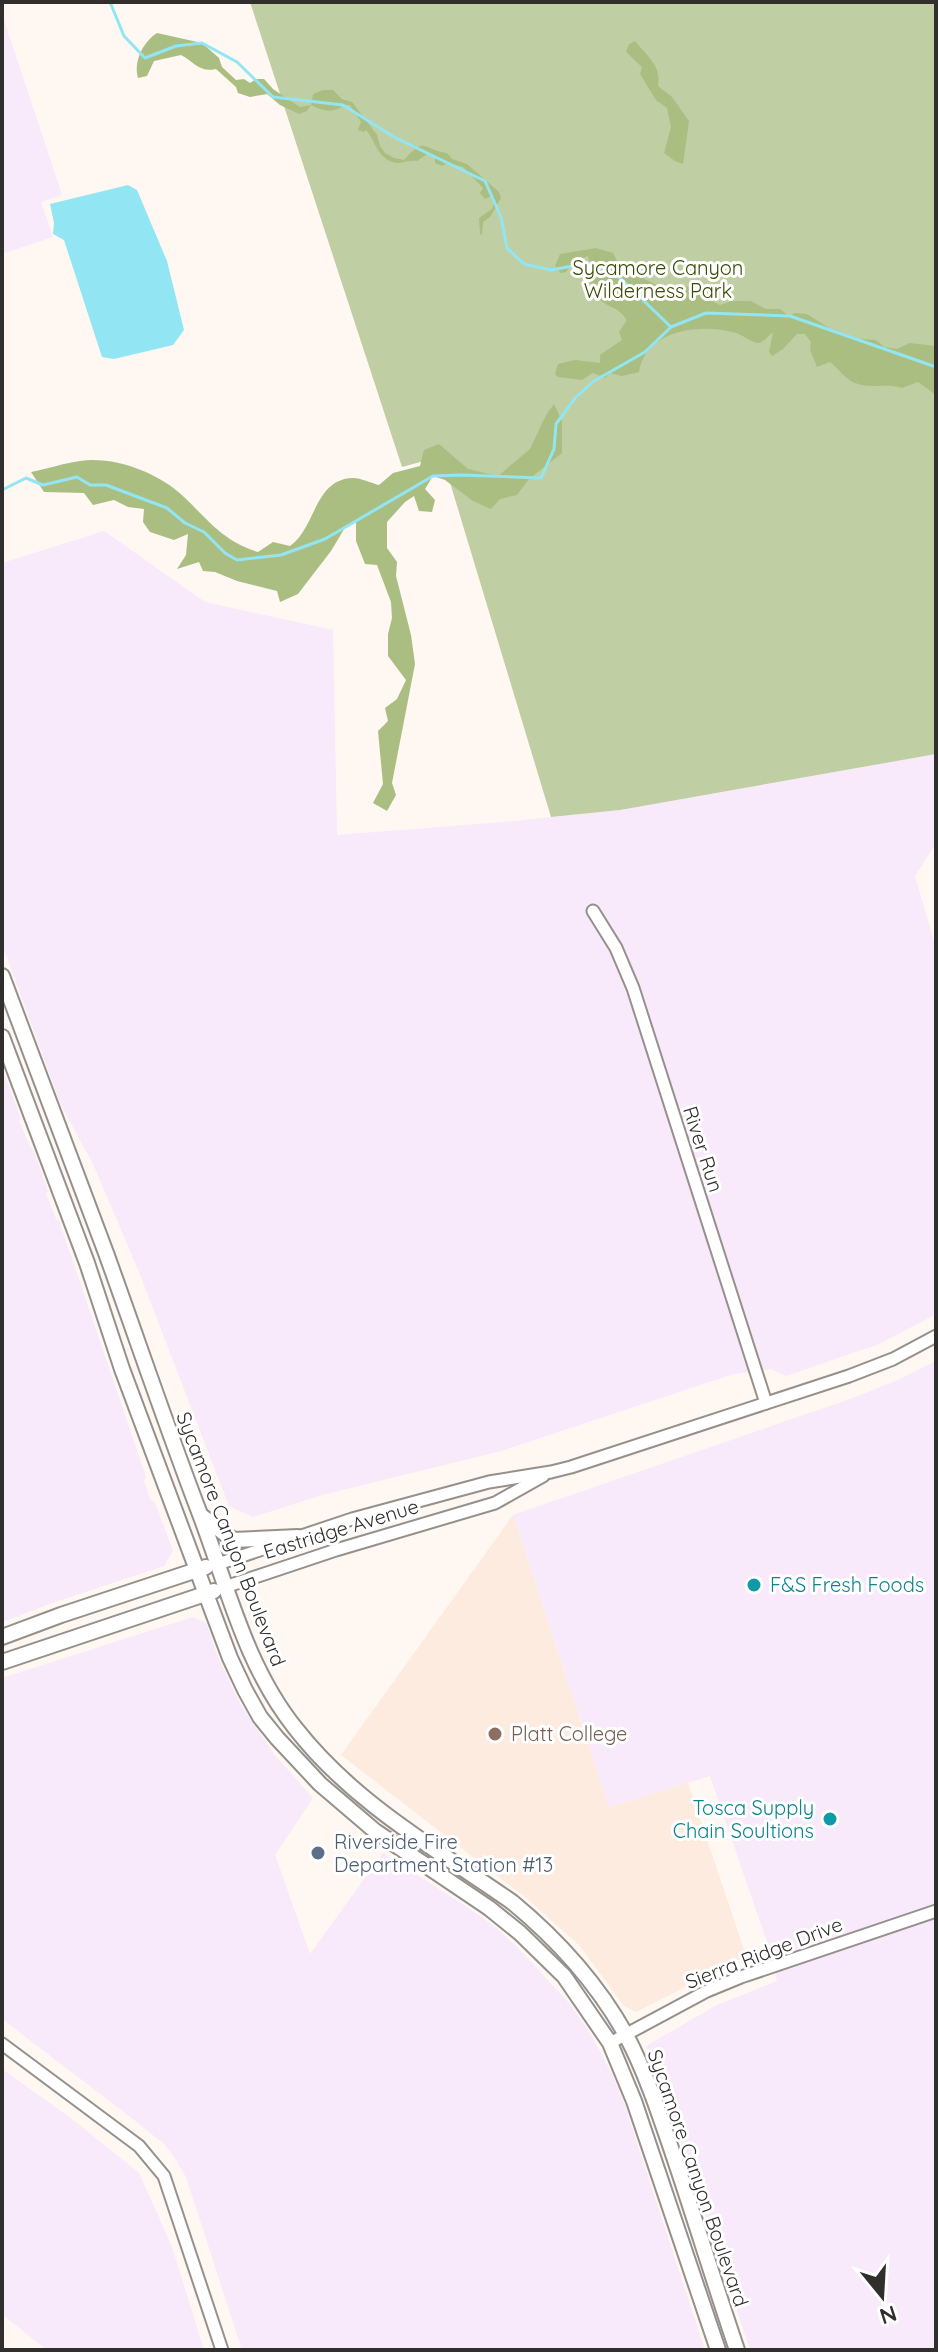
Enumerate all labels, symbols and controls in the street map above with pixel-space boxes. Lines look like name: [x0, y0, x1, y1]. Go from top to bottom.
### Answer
park label: Sycamore Canyon Wilderness Park: [573, 255, 743, 303]
street label: River Run: [678, 1103, 729, 1195]
street label: Sycamore Canyon Boulevard: [171, 1408, 292, 1670]
street label: Eastridge Avenue: [260, 1493, 421, 1564]
place label: F&S Fresh Foods: [770, 1572, 924, 1597]
marker: F&S Fresh Foods: [745, 1576, 763, 1594]
place label: Platt College: [511, 1721, 627, 1746]
marker: Platt College: [486, 1725, 504, 1743]
place label: Tosca Supply Chain Soultions: [673, 1795, 814, 1843]
marker: Tosca Supply Chain Soultions: [821, 1810, 839, 1828]
place label: Riverside Fire Department Station #13: [334, 1829, 553, 1877]
marker: Riverside Fire Department Station #13: [309, 1844, 327, 1862]
street label: Sierra Ridge Drive: [682, 1911, 846, 1994]
street label: Sycamore Canyon Boulevard: [643, 2046, 754, 2310]
north arrow: [842, 2256, 922, 2336]
text: N: [876, 2299, 900, 2331]

